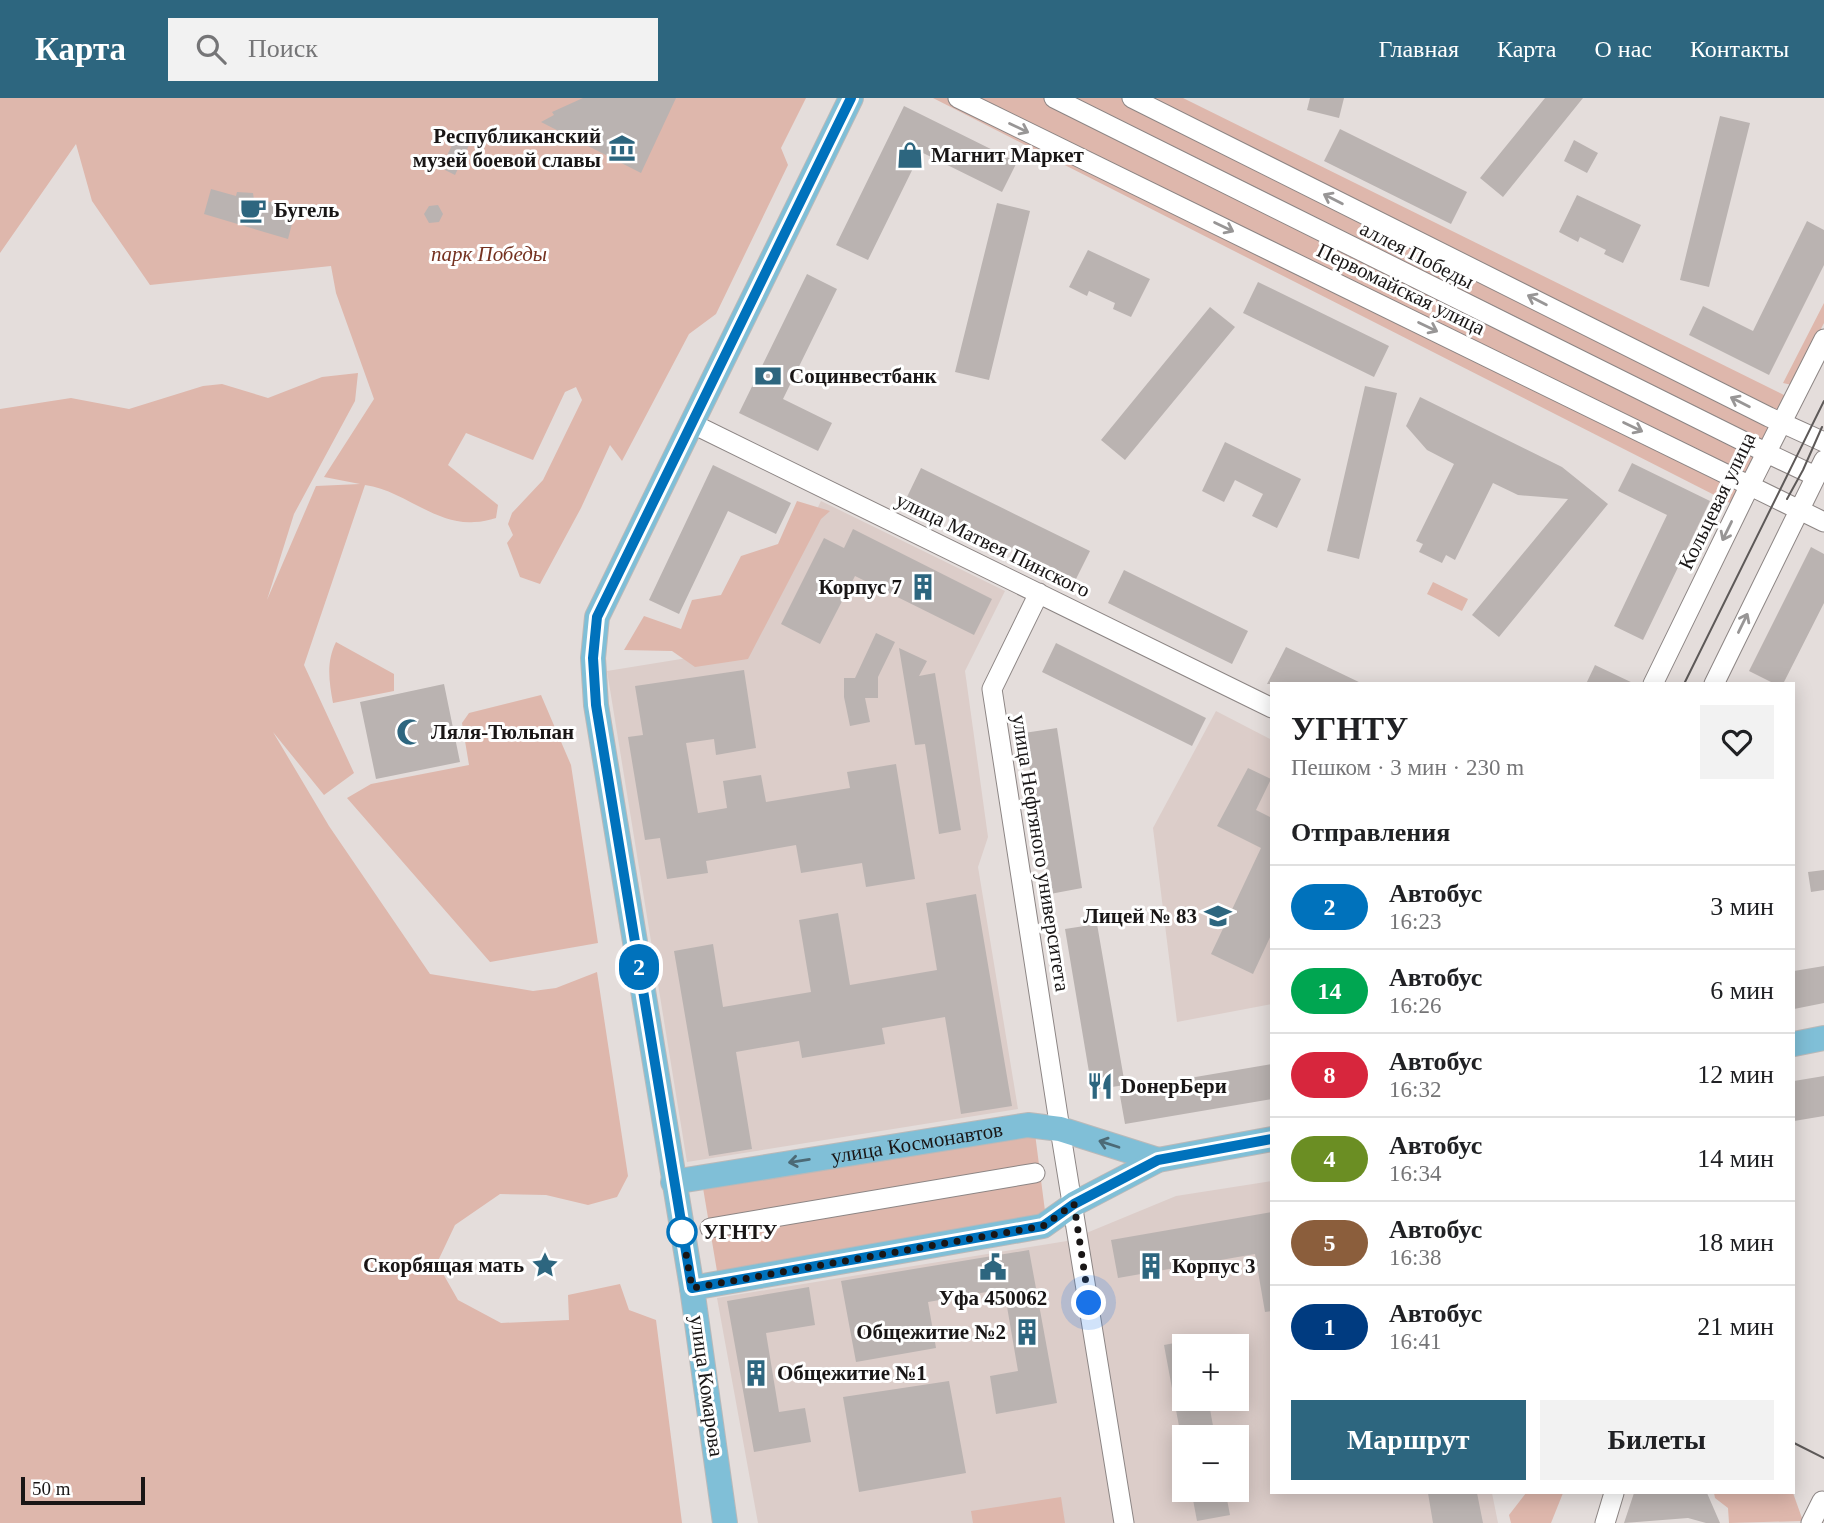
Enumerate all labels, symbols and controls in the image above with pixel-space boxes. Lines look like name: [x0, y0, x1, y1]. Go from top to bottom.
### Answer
search box: [168, 18, 658, 81]
icon: search: [192, 30, 230, 68]
text: Карта: [35, 31, 126, 67]
text: Поиск: [248, 34, 318, 63]
text: Главная: [1378, 36, 1459, 62]
text: Карта: [1497, 36, 1556, 62]
text: О нас: [1594, 36, 1652, 62]
text: Контакты: [1690, 36, 1789, 62]
one-way arrow: [1008, 122, 1029, 135]
place label: Республиканский музей боевой славы: [413, 124, 601, 172]
museum icon: Республиканский музей боевой славы: [607, 133, 637, 163]
shop icon: Магнит Маркет: [895, 140, 925, 170]
place label: Магнит Маркет: [931, 143, 1085, 167]
one-way arrow: [1323, 191, 1344, 205]
cafe icon: Бугель: [238, 195, 268, 225]
place label: Бугель: [274, 198, 339, 222]
street label: аллея Победы: [1356, 216, 1478, 294]
one-way arrow: [1213, 221, 1234, 235]
street label: Первомайская улица: [1313, 238, 1489, 340]
park label: парк Победы: [431, 242, 547, 266]
one-way arrow: [1527, 293, 1548, 307]
one-way arrow: [1417, 321, 1438, 335]
bank icon: Социнвестбанк: [753, 361, 783, 391]
place label: Социнвестбанк: [789, 364, 938, 388]
one-way arrow: [1730, 395, 1751, 409]
one-way arrow: [1622, 420, 1643, 434]
street label: Кольцевая улица: [1673, 428, 1761, 573]
street label: улица Матвея Пинского: [892, 488, 1094, 602]
one-way arrow: [1720, 520, 1734, 541]
building icon: Корпус 7: [908, 572, 938, 602]
place label: Корпус 7: [819, 575, 902, 599]
one-way arrow: [1737, 613, 1751, 634]
button: heart: [1700, 705, 1774, 779]
text: УГНТУ: [1291, 711, 1408, 747]
street label: улица Нефтяного университета: [1007, 713, 1075, 994]
mosque icon: Ляля-Тюльпан: [395, 717, 425, 747]
place label: Ляля-Тюльпан: [431, 720, 574, 744]
text: Пешком · 3 мин · 230 m: [1291, 755, 1524, 780]
text: Отправления: [1291, 818, 1450, 847]
text: Автобус: [1389, 879, 1482, 908]
text: 3 мин: [1710, 892, 1774, 921]
text: 2: [1324, 894, 1336, 920]
school or university icon: Лицей № 83: [1203, 901, 1233, 931]
place label: Лицей № 83: [1083, 904, 1197, 928]
text: 16:23: [1389, 909, 1441, 934]
line badge: 2: [616, 944, 662, 990]
text: 2: [633, 954, 645, 980]
text: Автобус: [1389, 963, 1482, 992]
text: 6 мин: [1710, 976, 1774, 1005]
text: 14: [1318, 978, 1342, 1004]
text: 16:26: [1389, 993, 1441, 1018]
text: Автобус: [1389, 1047, 1482, 1076]
text: 12 мин: [1697, 1060, 1774, 1089]
text: 8: [1324, 1062, 1336, 1088]
restaurant icon: DонерБери: [1085, 1071, 1115, 1101]
place label: DонерБери: [1121, 1074, 1227, 1098]
text: 16:32: [1389, 1077, 1441, 1102]
street label: улица Космонавтов: [829, 1117, 1005, 1168]
text: Автобус: [1389, 1131, 1482, 1160]
one-way arrow: [1098, 1137, 1120, 1149]
text: 14 мин: [1697, 1144, 1774, 1173]
text: 4: [1324, 1146, 1336, 1172]
one-way arrow: [788, 1155, 811, 1168]
text: 16:34: [1389, 1161, 1441, 1186]
text: Автобус: [1389, 1215, 1482, 1244]
marker: УГНТУ: [667, 1217, 697, 1247]
place label: УГНТУ: [703, 1220, 778, 1244]
text: 18 мин: [1697, 1228, 1774, 1257]
text: 5: [1324, 1230, 1336, 1256]
text: 16:38: [1389, 1245, 1441, 1270]
place icon: Скорбящая мать: [530, 1250, 560, 1280]
building icon: Корпус 3: [1136, 1251, 1166, 1281]
public building icon: Уфа 450062: [978, 1252, 1008, 1282]
place label: Скорбящая мать: [363, 1253, 524, 1277]
place label: Корпус 3: [1172, 1254, 1255, 1278]
your location: [1071, 1285, 1106, 1320]
place label: Уфа 450062: [939, 1286, 1047, 1310]
text: Автобус: [1389, 1299, 1482, 1328]
text: 21 мин: [1697, 1312, 1774, 1341]
street label: улица Комарова: [685, 1314, 729, 1459]
text: 1: [1324, 1314, 1336, 1340]
building icon: Общежитие №2: [1012, 1317, 1042, 1347]
place label: Общежитие №2: [856, 1320, 1006, 1344]
text: 16:41: [1389, 1329, 1441, 1354]
map controls: [1172, 1334, 1249, 1502]
button: +: [1172, 1334, 1249, 1411]
building icon: Общежитие №1: [741, 1358, 771, 1388]
place label: Общежитие №1: [777, 1361, 927, 1385]
button: Маршрут: [1291, 1400, 1526, 1480]
button: Билеты: [1540, 1400, 1774, 1480]
button: −: [1172, 1425, 1249, 1502]
scale bar: [21, 1474, 145, 1506]
text: 50 m: [32, 1478, 71, 1499]

